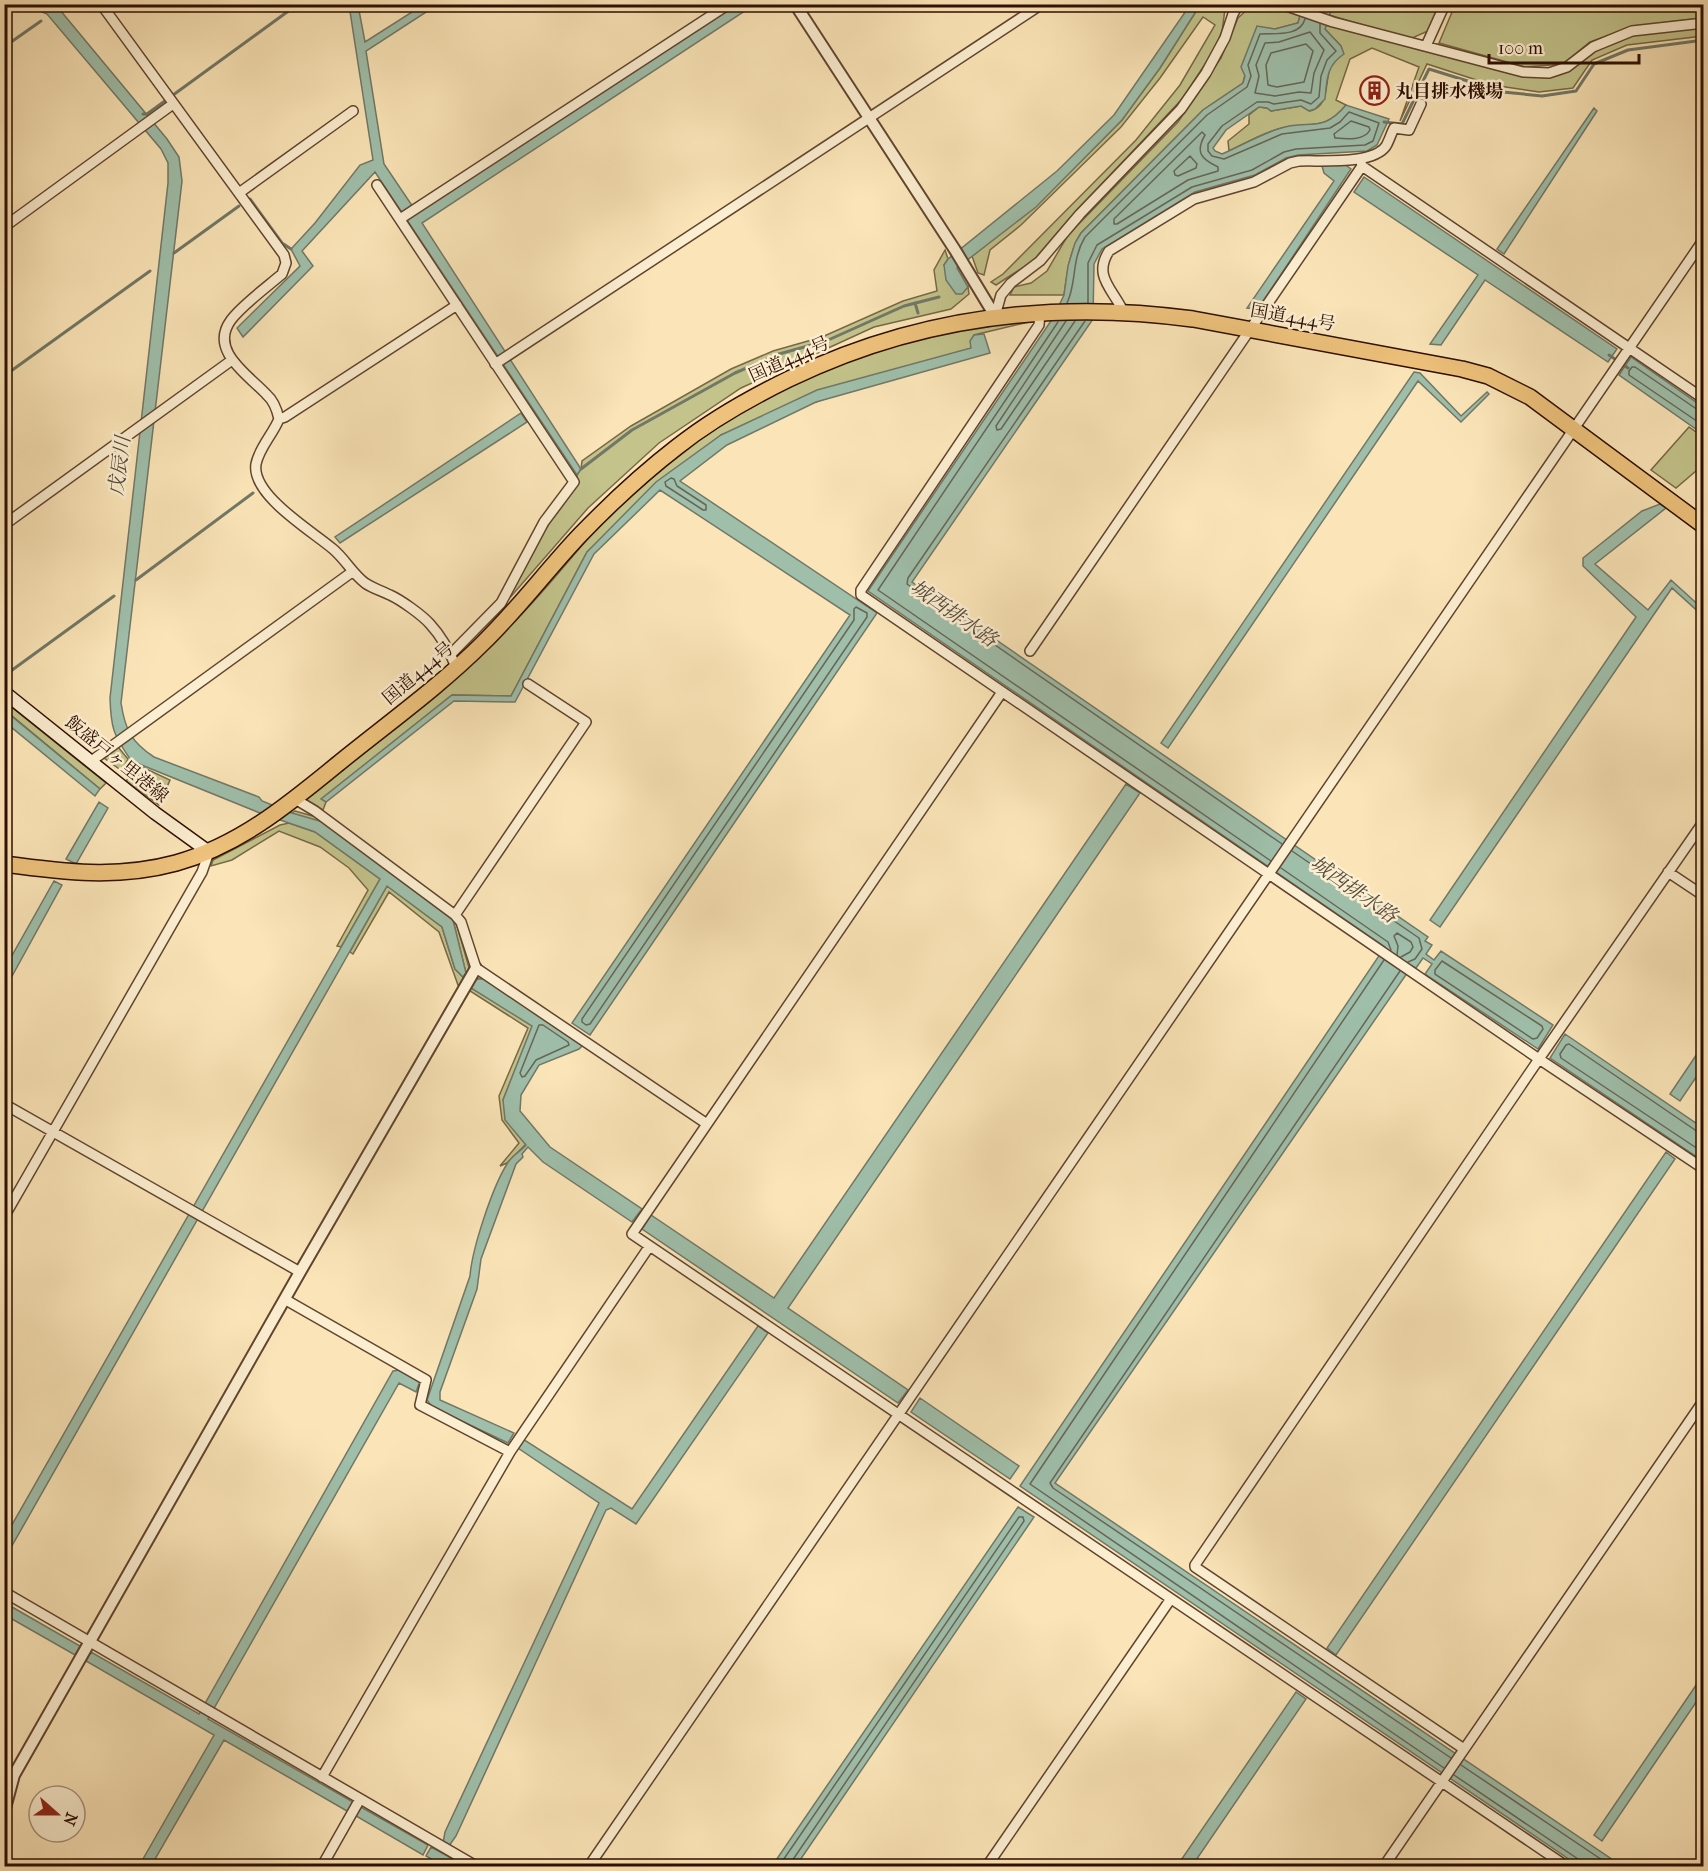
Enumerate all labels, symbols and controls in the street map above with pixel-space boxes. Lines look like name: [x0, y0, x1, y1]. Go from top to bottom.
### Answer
scale bar: [1489, 27, 1639, 65]
text: 100 m: [1498, 38, 1543, 59]
building icon: 丸目排水機場: [1358, 75, 1390, 107]
place label: 丸目排水機場: [1395, 81, 1503, 102]
street label: 国道444号: [1249, 300, 1337, 335]
street label: 国道444号: [746, 332, 833, 387]
water label: 戊辰川: [104, 433, 135, 497]
water label: 城西排水路: [906, 575, 1003, 653]
street label: 国道444号: [379, 638, 458, 709]
street label: 飯盛戸ヶ里港線: [61, 712, 172, 807]
water label: 城西排水路: [1306, 851, 1403, 929]
north arrow: [27, 1784, 87, 1844]
text: N: [59, 1810, 82, 1829]

